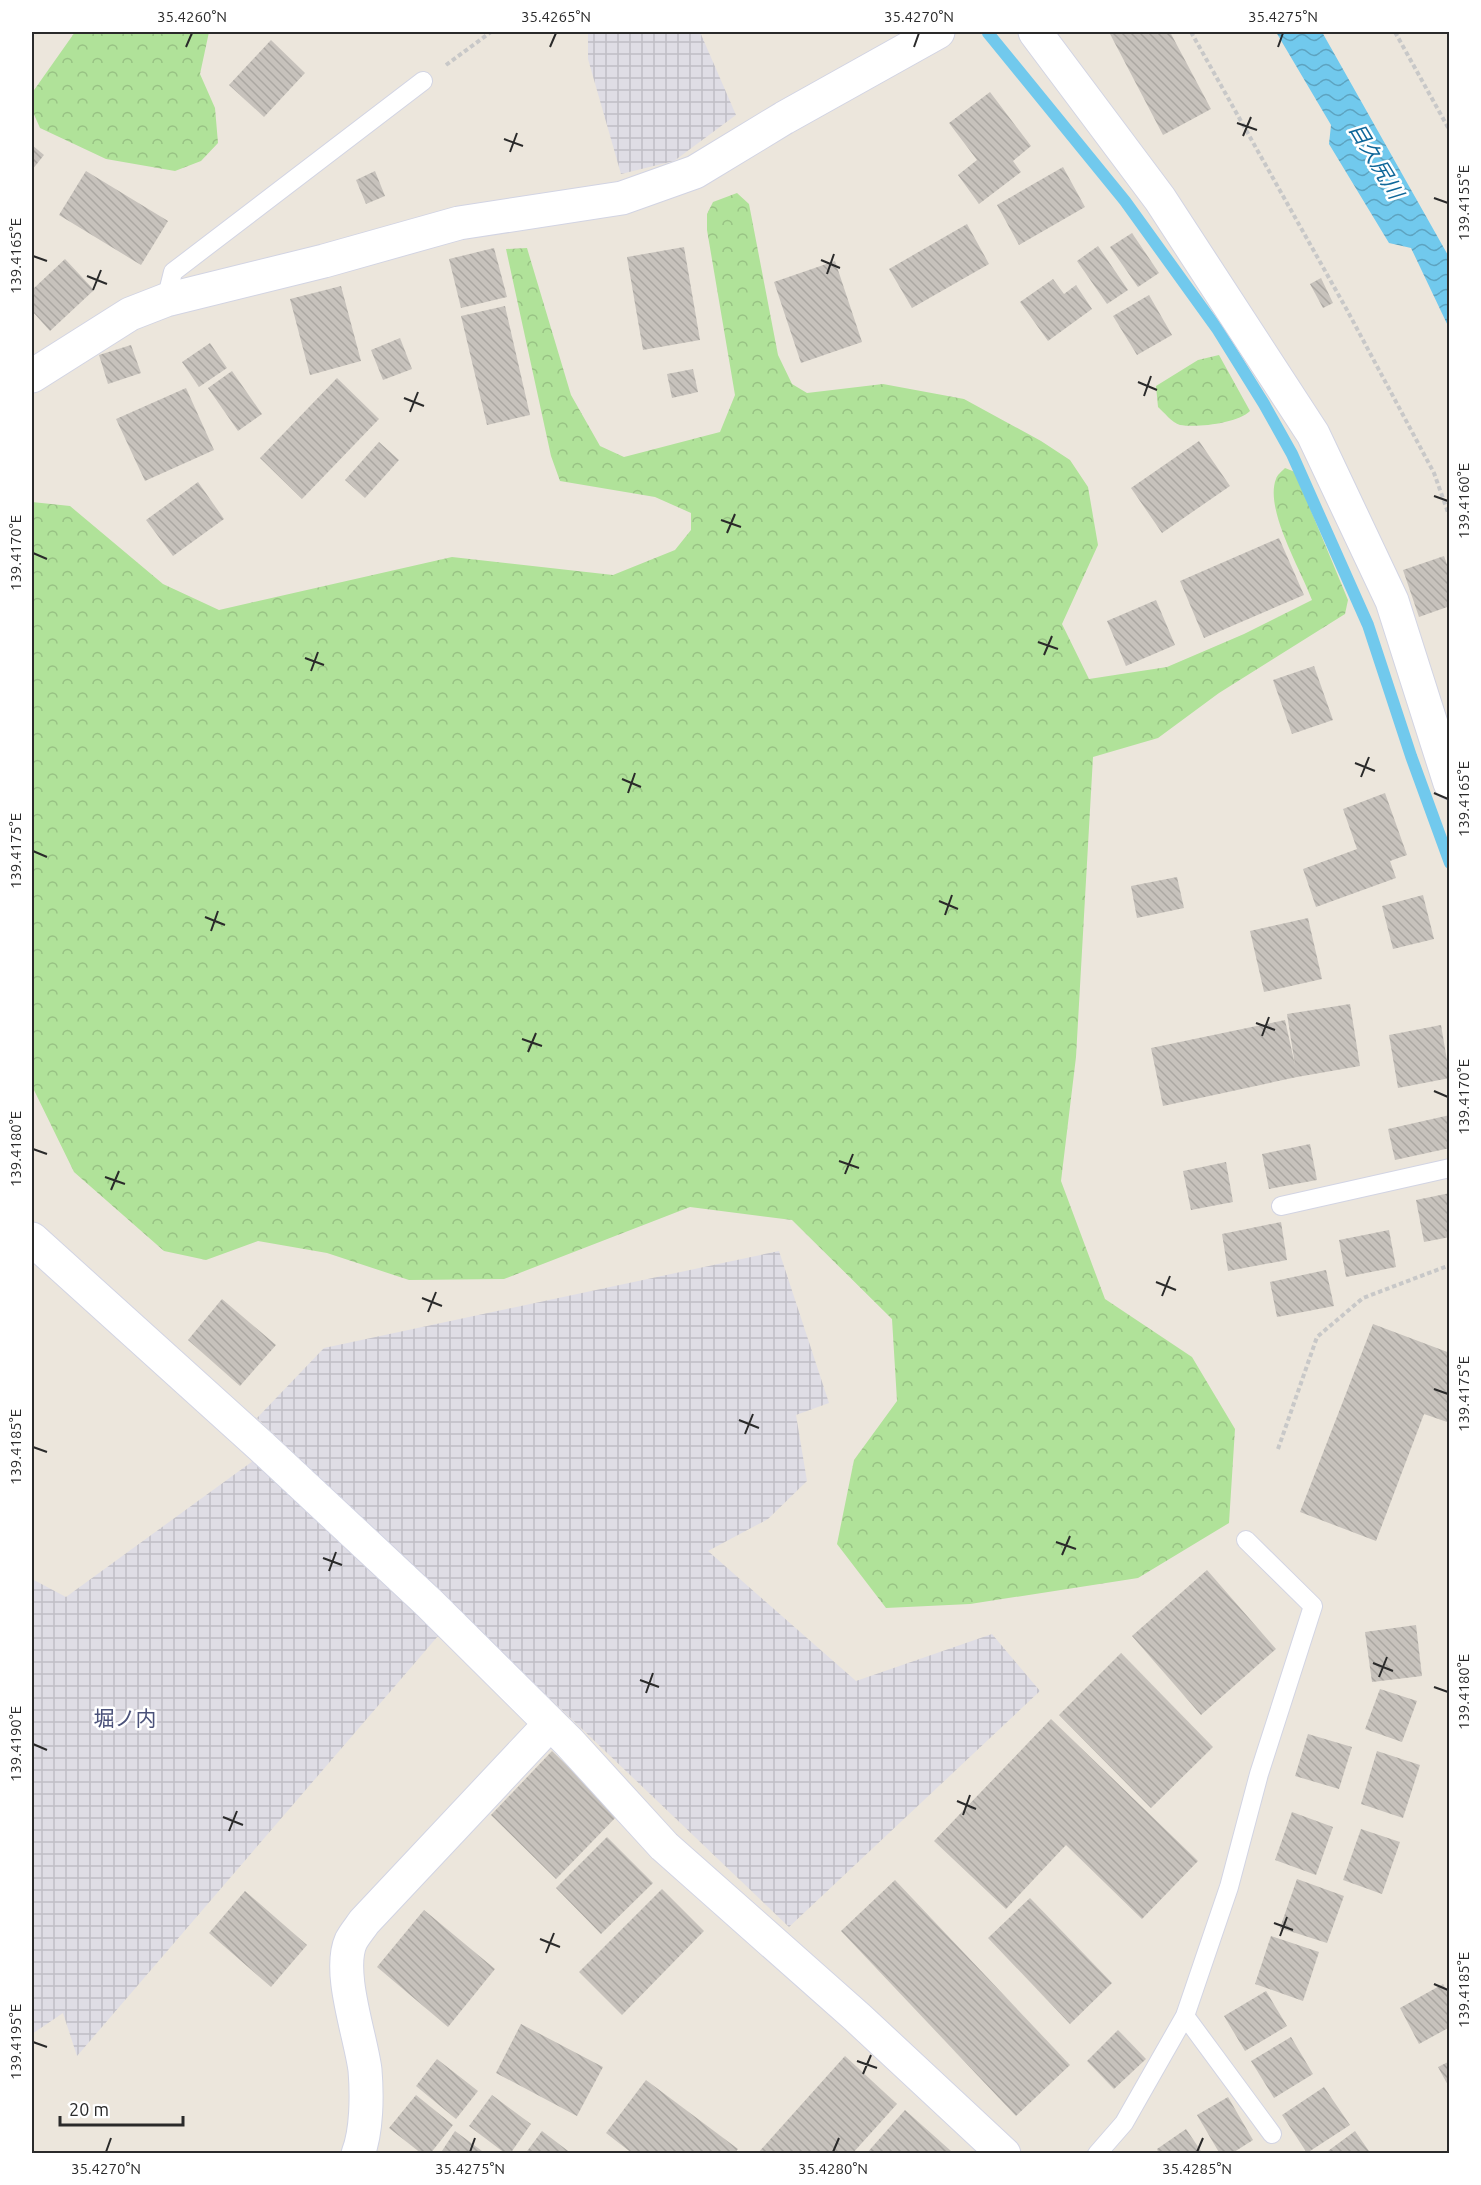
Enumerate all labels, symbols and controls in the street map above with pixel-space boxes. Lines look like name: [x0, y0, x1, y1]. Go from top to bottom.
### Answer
text: 35.4260°N: [157, 8, 227, 25]
text: 35.4265°N: [521, 8, 591, 25]
text: 35.4270°N: [884, 8, 954, 25]
text: 35.4275°N: [1248, 8, 1318, 25]
water label: 目久尻川: [1345, 118, 1410, 204]
text: 139.4155°E: [1455, 165, 1472, 241]
text: 139.4165°E: [7, 218, 24, 294]
text: 139.4160°E: [1455, 463, 1472, 539]
text: 139.4170°E: [7, 515, 24, 591]
text: 139.4165°E: [1455, 761, 1472, 837]
text: 139.4175°E: [7, 813, 24, 889]
text: 139.4170°E: [1455, 1059, 1472, 1135]
text: 139.4180°E: [7, 1111, 24, 1187]
text: 139.4175°E: [1455, 1356, 1472, 1432]
text: 139.4185°E: [7, 1409, 24, 1485]
text: 139.4180°E: [1455, 1654, 1472, 1730]
text: 139.4190°E: [7, 1706, 24, 1782]
district label: 堀ノ内: [94, 1706, 157, 1730]
text: 139.4185°E: [1455, 1952, 1472, 2028]
text: 139.4195°E: [7, 2004, 24, 2080]
scale bar: [60, 2089, 183, 2127]
text: 20 m: [69, 2099, 109, 2119]
text: 35.4270°N: [71, 2160, 141, 2177]
text: 35.4275°N: [435, 2160, 505, 2177]
text: 35.4280°N: [798, 2160, 868, 2177]
text: 35.4285°N: [1162, 2160, 1232, 2177]

